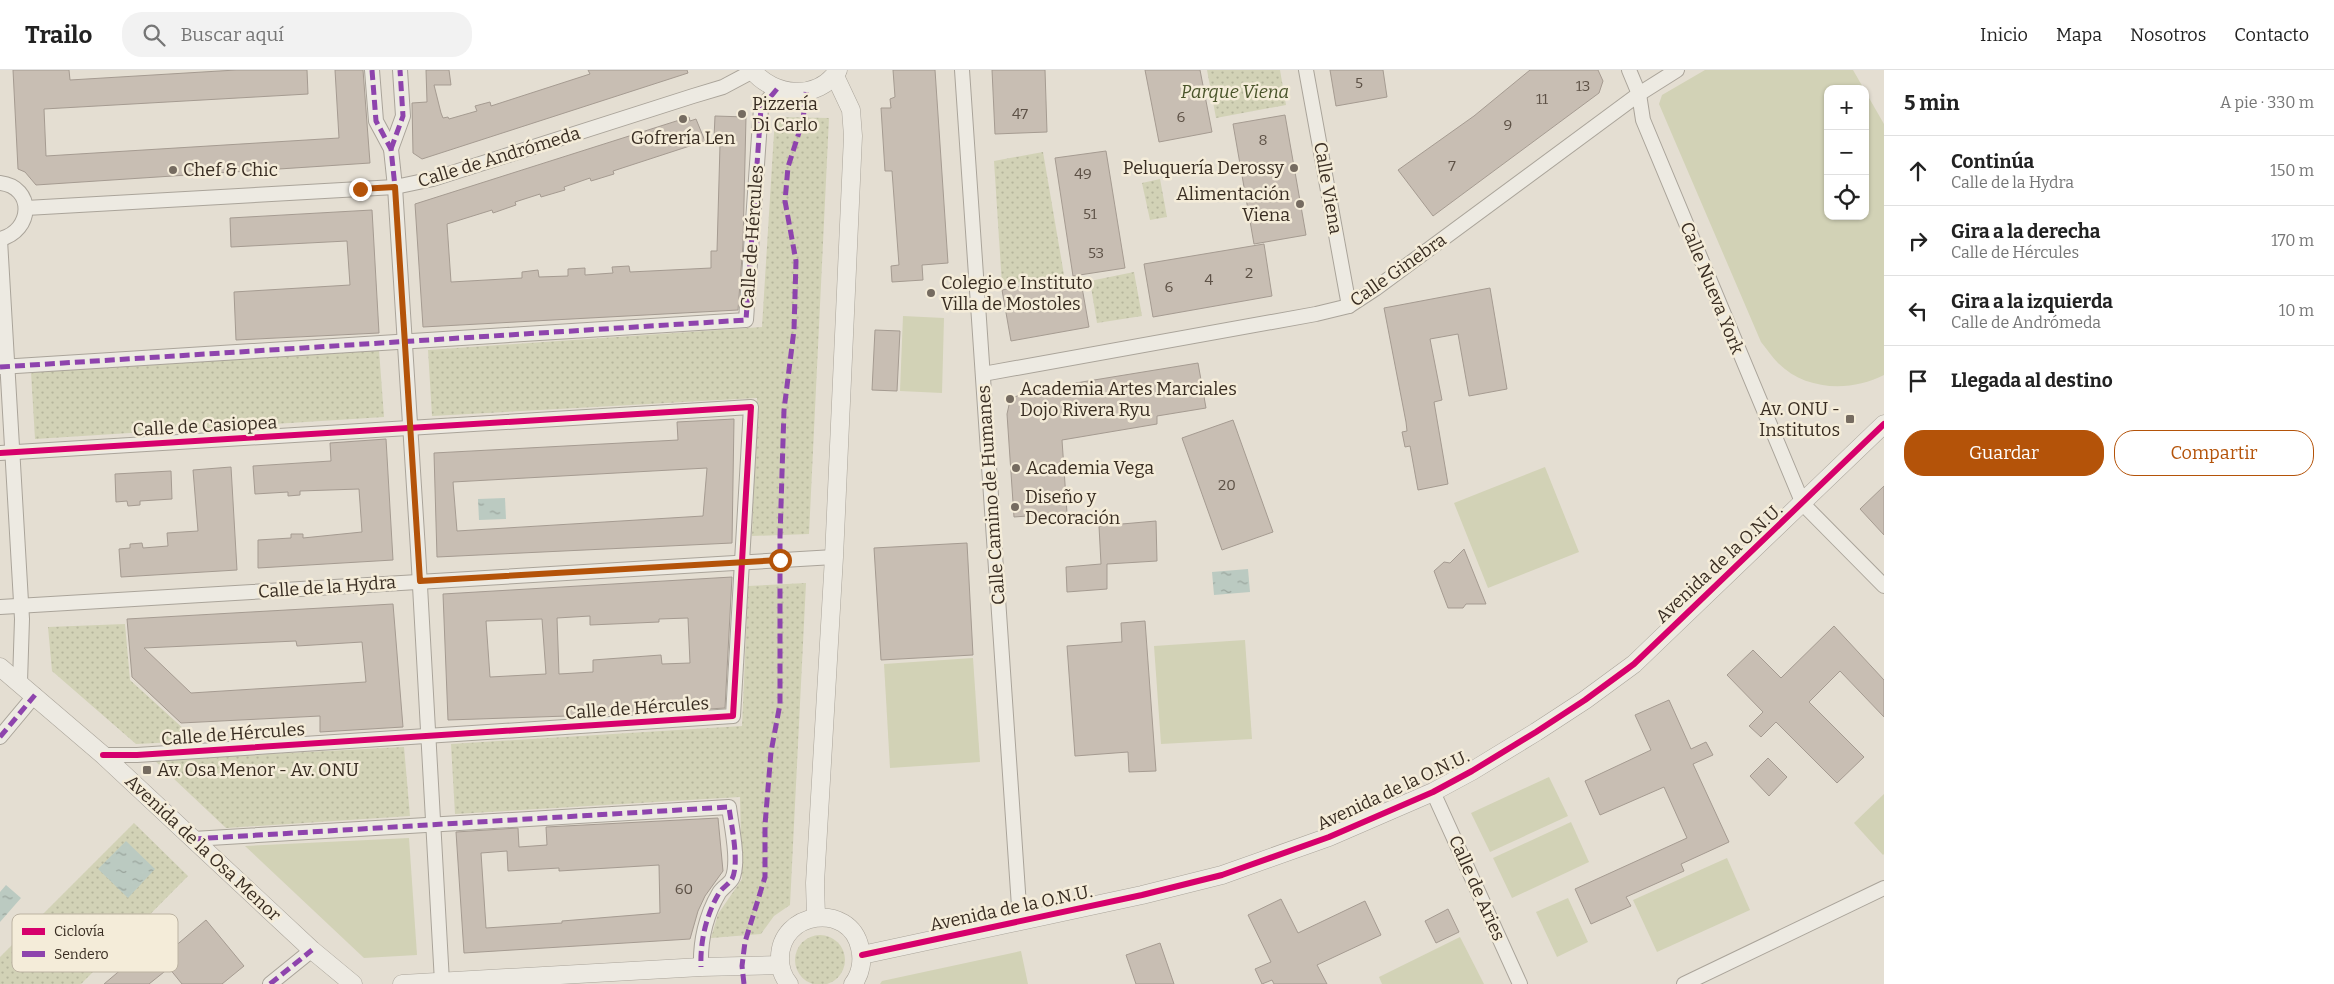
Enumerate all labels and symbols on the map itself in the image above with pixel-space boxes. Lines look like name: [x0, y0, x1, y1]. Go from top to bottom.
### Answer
house number: 5: [1355, 74, 1363, 92]
house number: 13: [1576, 77, 1590, 95]
park label: Parque Viena: [1181, 81, 1289, 103]
house number: 11: [1536, 90, 1548, 108]
place label: Pizzería Di Carlo: [752, 93, 818, 136]
house number: 47: [1012, 105, 1029, 123]
marker: Pizzería Di Carlo: [736, 108, 748, 120]
house number: 6: [1177, 108, 1186, 126]
marker: Gofrería Len: [677, 113, 689, 125]
house number: 9: [1504, 116, 1512, 134]
street label: Calle de Andrómeda: [415, 122, 583, 192]
place label: Gofrería Len: [631, 127, 736, 149]
house number: 8: [1258, 131, 1268, 149]
street label: Calle Viena: [1309, 140, 1347, 236]
place label: Peluquería Derossy: [1123, 157, 1284, 179]
house number: 7: [1448, 157, 1456, 175]
place label: Chef & Chic: [183, 159, 278, 181]
marker: Peluquería Derossy: [1288, 162, 1300, 174]
marker: Chef & Chic: [167, 164, 179, 176]
street label: Calle de Hércules: [736, 164, 768, 310]
house number: 49: [1074, 165, 1092, 183]
route end: [349, 178, 372, 201]
place label: Alimentación Viena: [1176, 183, 1291, 226]
marker: Alimentación Viena: [1294, 198, 1306, 210]
house number: 51: [1083, 205, 1097, 223]
street label: Calle Nueva York: [1675, 219, 1749, 358]
street label: Calle Ginebra: [1346, 229, 1450, 311]
house number: 53: [1088, 244, 1104, 262]
house number: 2: [1245, 264, 1253, 282]
house number: 4: [1205, 271, 1214, 289]
place label: Colegio e Instituto Villa de Mostoles: [941, 272, 1093, 315]
house number: 6: [1165, 278, 1174, 296]
marker: Colegio e Instituto Villa de Mostoles: [925, 287, 937, 299]
place label: Academia Artes Marciales Dojo Rivera Ryu: [1020, 378, 1237, 421]
street label: Calle Camino de Humanes: [972, 384, 1010, 606]
marker: Academia Artes Marciales Dojo Rivera Ryu: [1004, 393, 1016, 405]
place label: Av. ONU - Institutos: [1759, 398, 1840, 441]
street label: Calle de Casiopea: [132, 411, 278, 441]
marker: Av. ONU - Institutos: [1844, 413, 1856, 425]
place label: Academia Vega: [1026, 457, 1154, 479]
marker: Academia Vega: [1010, 462, 1022, 474]
house number: 20: [1218, 476, 1236, 494]
place label: Diseño y Decoración: [1025, 486, 1121, 529]
street label: Avenida de la O.N.U.: [1651, 498, 1787, 628]
marker: Diseño y Decoración: [1009, 501, 1021, 513]
route start: [769, 549, 792, 572]
street label: Calle de la Hydra: [257, 571, 397, 603]
street label: Calle de Hércules: [564, 692, 710, 724]
street label: Calle de Hércules: [160, 718, 306, 750]
street label: Avenida de la O.N.U.: [1313, 745, 1473, 835]
place label: Av. Osa Menor - Av. ONU: [157, 759, 359, 781]
marker: Av. Osa Menor - Av. ONU: [141, 764, 153, 776]
street label: Avenida de la Osa Menor: [121, 770, 285, 926]
street label: Calle de Aries: [1444, 832, 1510, 944]
house number: 60: [675, 880, 693, 898]
street label: Avenida de la O.N.U.: [928, 880, 1094, 936]
legend: [12, 914, 178, 972]
text: Ciclovía: [54, 923, 105, 940]
text: Sendero: [54, 946, 109, 963]

